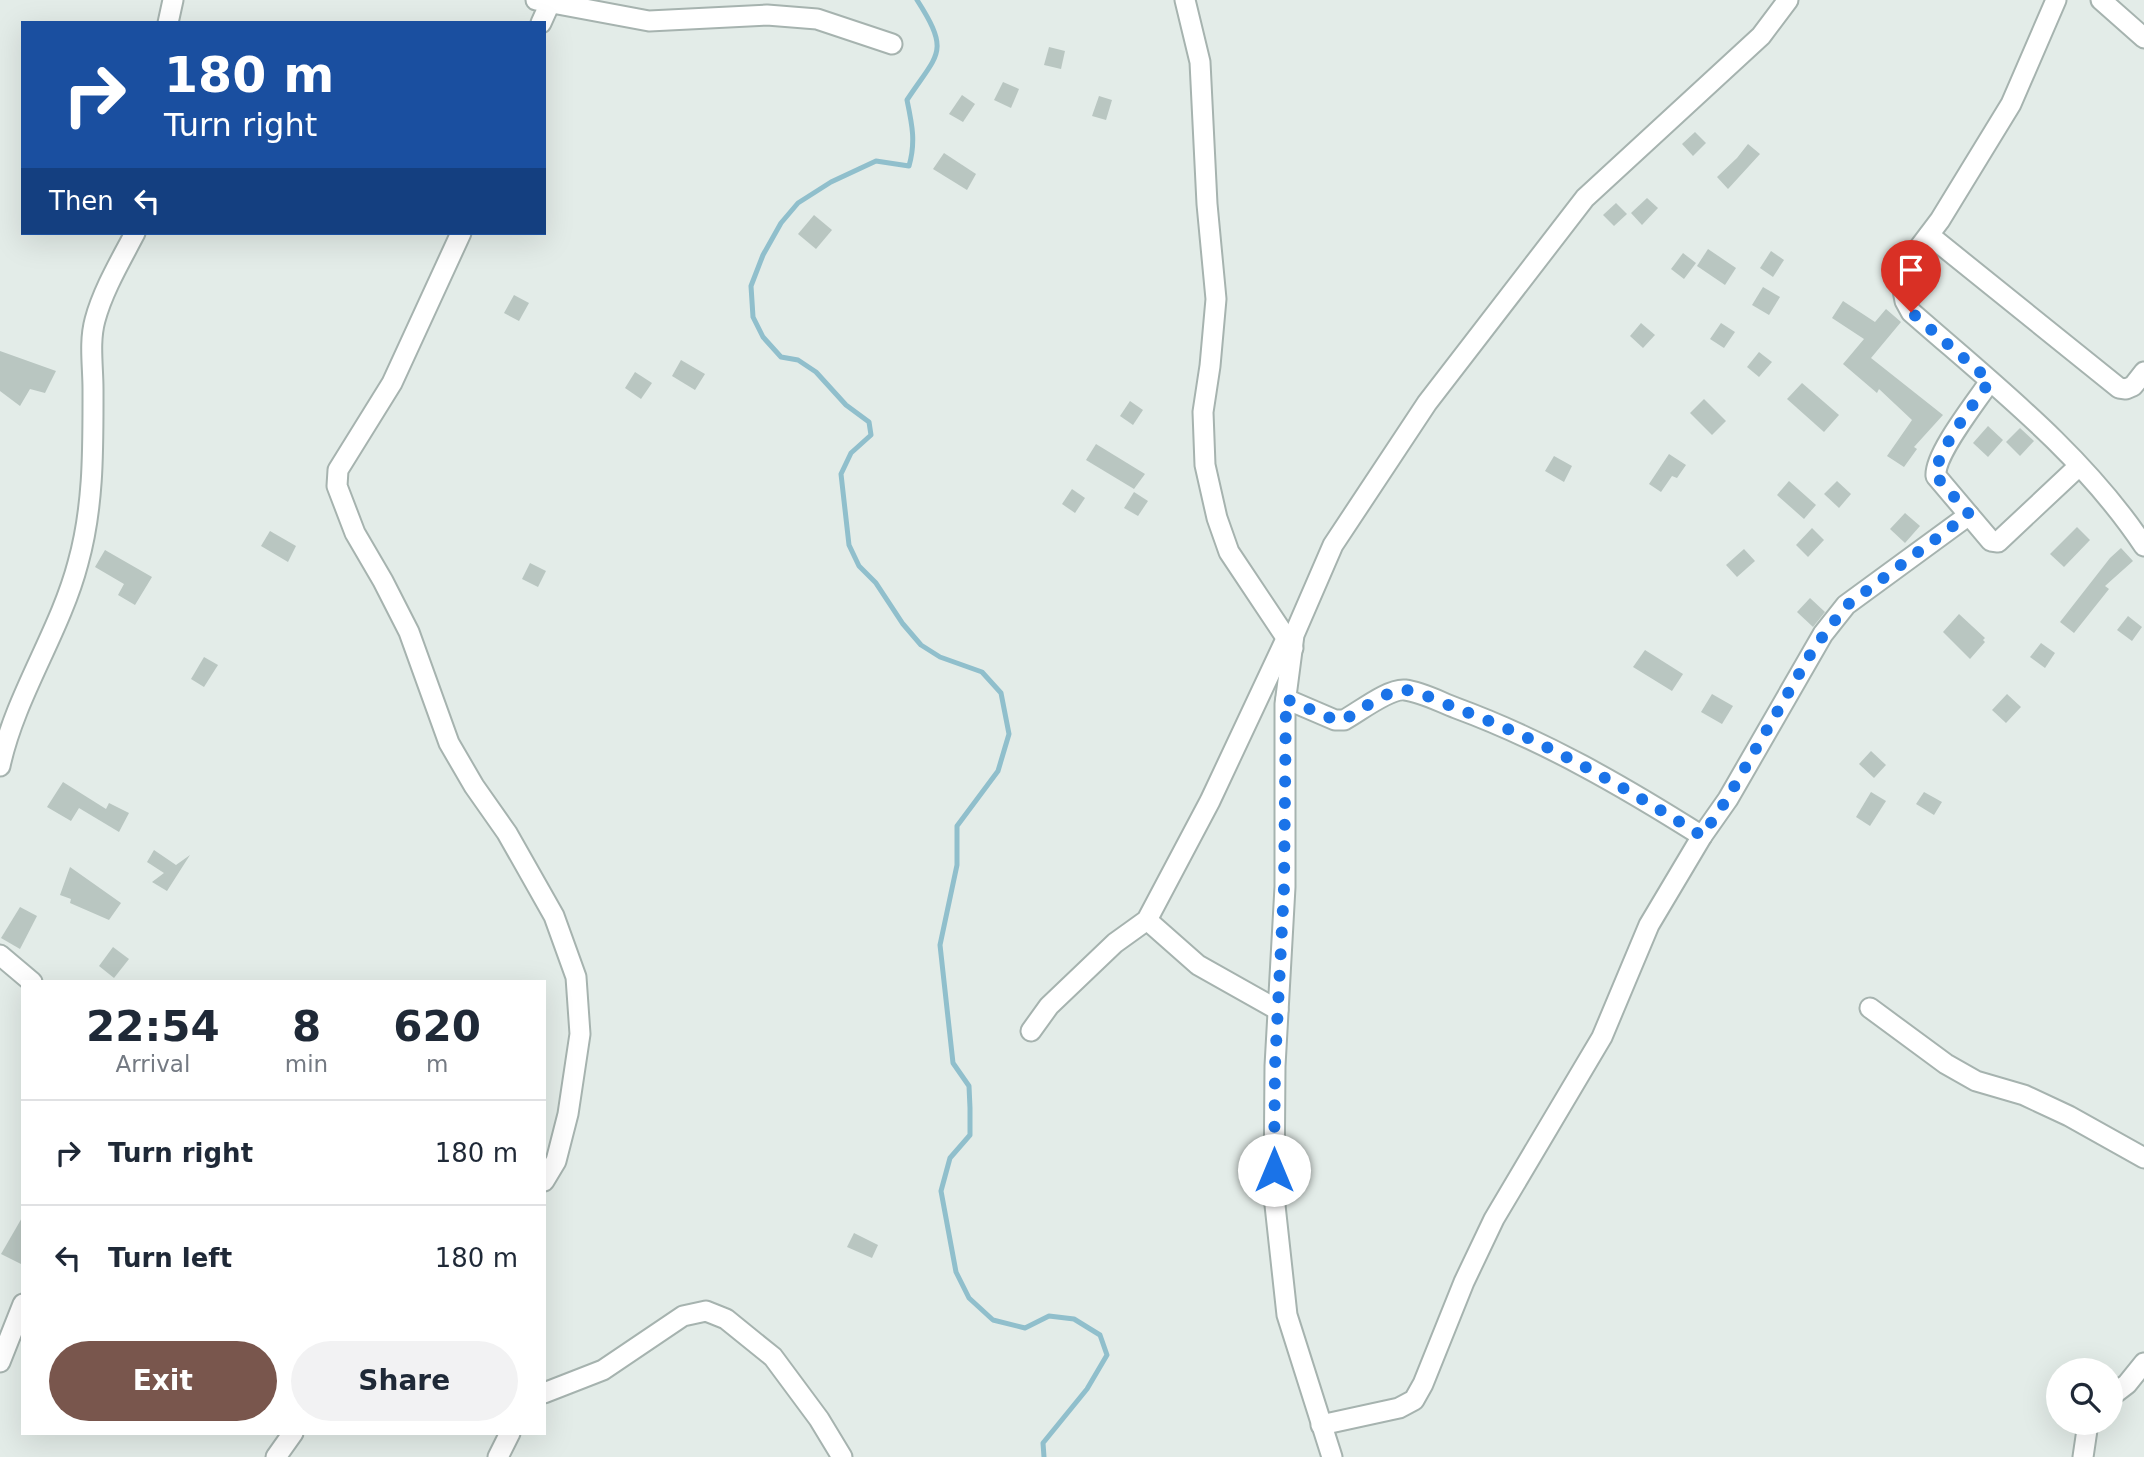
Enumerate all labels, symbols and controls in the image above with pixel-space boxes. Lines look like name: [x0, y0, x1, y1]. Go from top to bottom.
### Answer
text: 180 m: [164, 47, 334, 104]
icon: right: [49, 49, 140, 140]
text: Turn right: [164, 106, 317, 144]
icon: left: [128, 182, 166, 220]
text: Then: [49, 186, 114, 216]
pin: [1881, 240, 1941, 312]
icon: arrive: [1892, 251, 1930, 289]
text: 22:54: [86, 1002, 220, 1051]
text: 8: [292, 1002, 321, 1051]
text: 620: [393, 1002, 481, 1051]
text: Arrival: [116, 1051, 190, 1077]
text: min: [285, 1051, 328, 1077]
text: m: [426, 1051, 448, 1077]
position arrow: [1237, 1133, 1311, 1207]
icon: right: [49, 1134, 87, 1172]
text: Turn right: [108, 1138, 253, 1168]
text: 180 m: [435, 1138, 518, 1168]
icon: left: [49, 1239, 87, 1277]
text: Turn left: [108, 1243, 232, 1273]
text: 180 m: [435, 1243, 518, 1273]
button: Exit: [49, 1341, 277, 1421]
button: Share: [291, 1341, 518, 1421]
map controls: [2046, 1358, 2123, 1435]
button: search: [2046, 1358, 2123, 1435]

